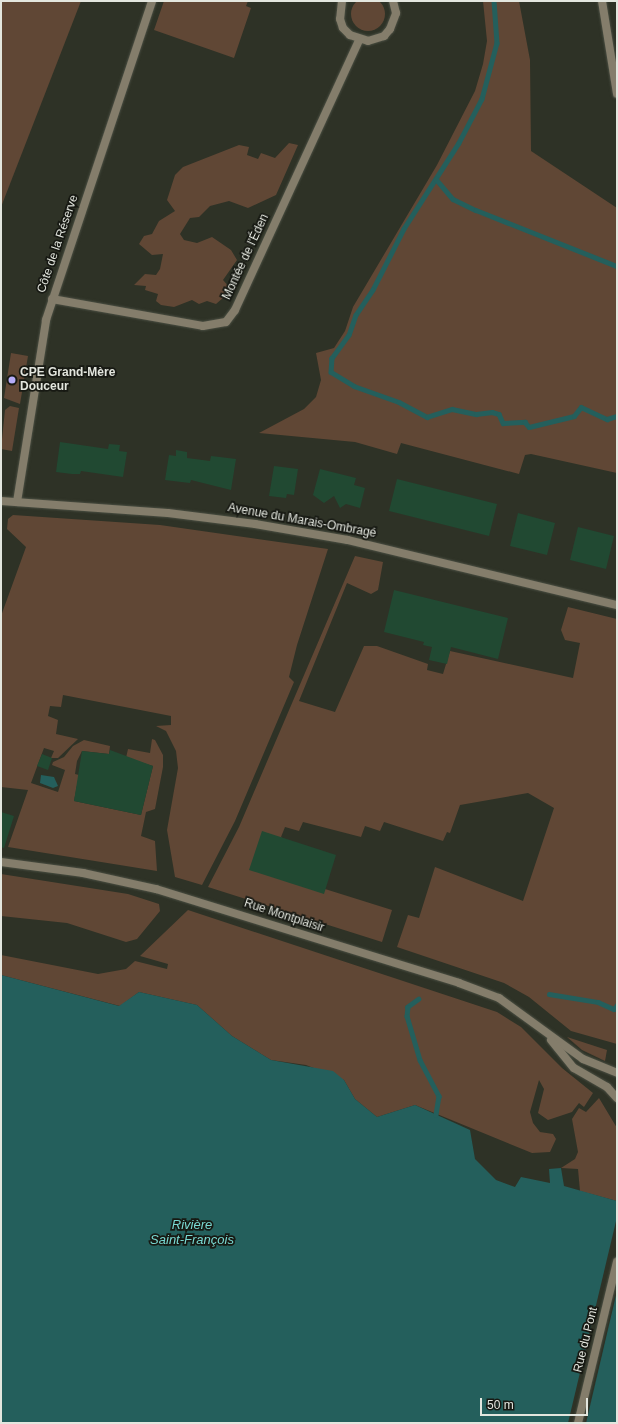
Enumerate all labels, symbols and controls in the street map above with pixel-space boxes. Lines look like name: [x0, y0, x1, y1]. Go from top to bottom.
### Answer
street label: Côte de la Réserve: [34, 193, 82, 295]
street label: Montée de l'Éden: [220, 212, 272, 302]
place label: CPE Grand-Mère Douceur: [20, 366, 115, 394]
marker: CPE Grand-Mère Douceur: [7, 375, 17, 385]
street label: Avenue du Marais-Ombragé: [227, 501, 377, 541]
street label: Rue Montplaisir: [242, 896, 326, 936]
water label: Rivière Saint-François: [150, 1218, 234, 1249]
street label: Rue du Pont: [571, 1306, 601, 1374]
scale bar: [482, 1390, 590, 1416]
text: 50 m: [487, 1398, 514, 1412]

